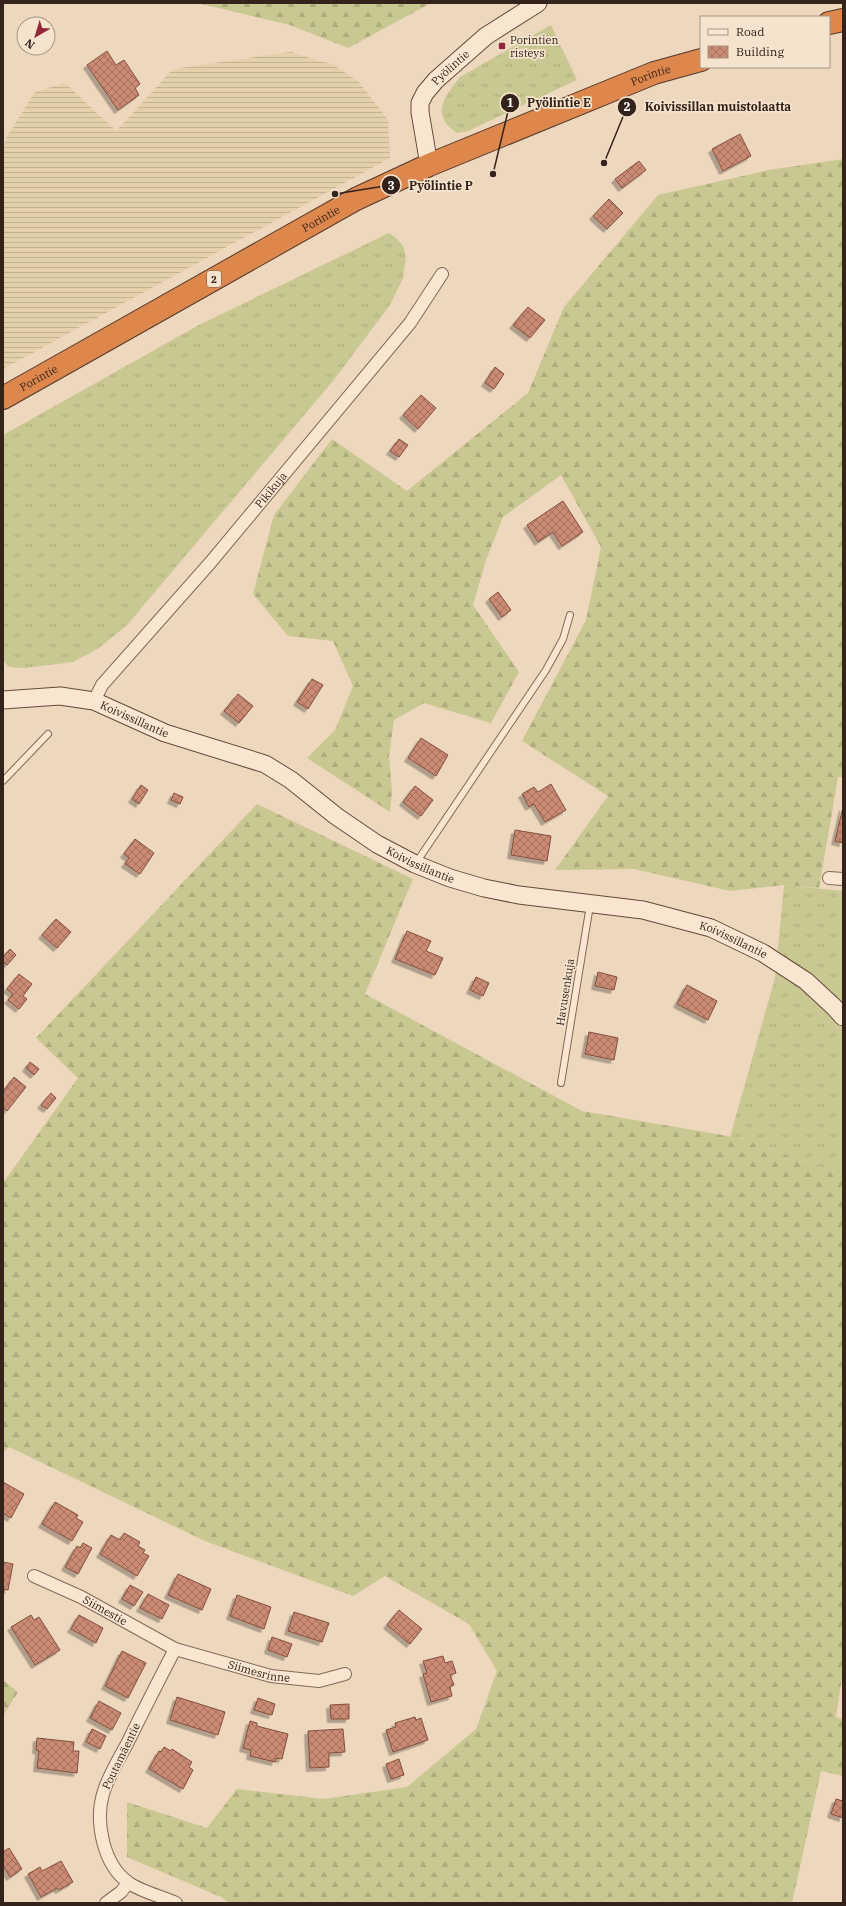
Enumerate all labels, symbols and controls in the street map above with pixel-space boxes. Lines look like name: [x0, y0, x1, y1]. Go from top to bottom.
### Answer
north arrow: [16, 16, 56, 56]
legend: [700, 16, 830, 68]
text: Road: [736, 24, 765, 39]
place label: Porintien risteys: [510, 33, 559, 60]
text: N: [22, 36, 38, 52]
marker: Porintien risteys: [497, 41, 507, 51]
text: Building: [736, 44, 784, 59]
street label: Pyölintie: [428, 47, 472, 88]
street label: Porintie: [629, 62, 672, 89]
callout: Pyölintie E: [500, 91, 599, 115]
text: 1: [506, 95, 514, 110]
text: Pyölintie E: [527, 95, 591, 110]
callout: Koivissillan muistolaatta: [617, 95, 799, 119]
text: 2: [623, 99, 631, 114]
text: Koivissillan muistolaatta: [645, 99, 791, 114]
callout: Pyölintie P: [381, 173, 481, 197]
text: 3: [387, 178, 395, 193]
text: Pyölintie P: [409, 178, 473, 193]
street label: Porintie: [299, 202, 343, 235]
road number: 2: [207, 271, 221, 287]
street label: Porintie: [17, 362, 60, 394]
street label: Pikikuja: [252, 469, 290, 511]
street label: Koivissillantie: [98, 698, 170, 741]
street label: Koivissillantie: [384, 843, 456, 886]
street label: Koivissillantie: [698, 918, 770, 961]
street label: Havusenkuja: [553, 957, 577, 1027]
street label: Siimestie: [81, 1592, 130, 1628]
street label: Siimesrinne: [226, 1657, 291, 1685]
street label: Poutamäentie: [99, 1720, 143, 1792]

